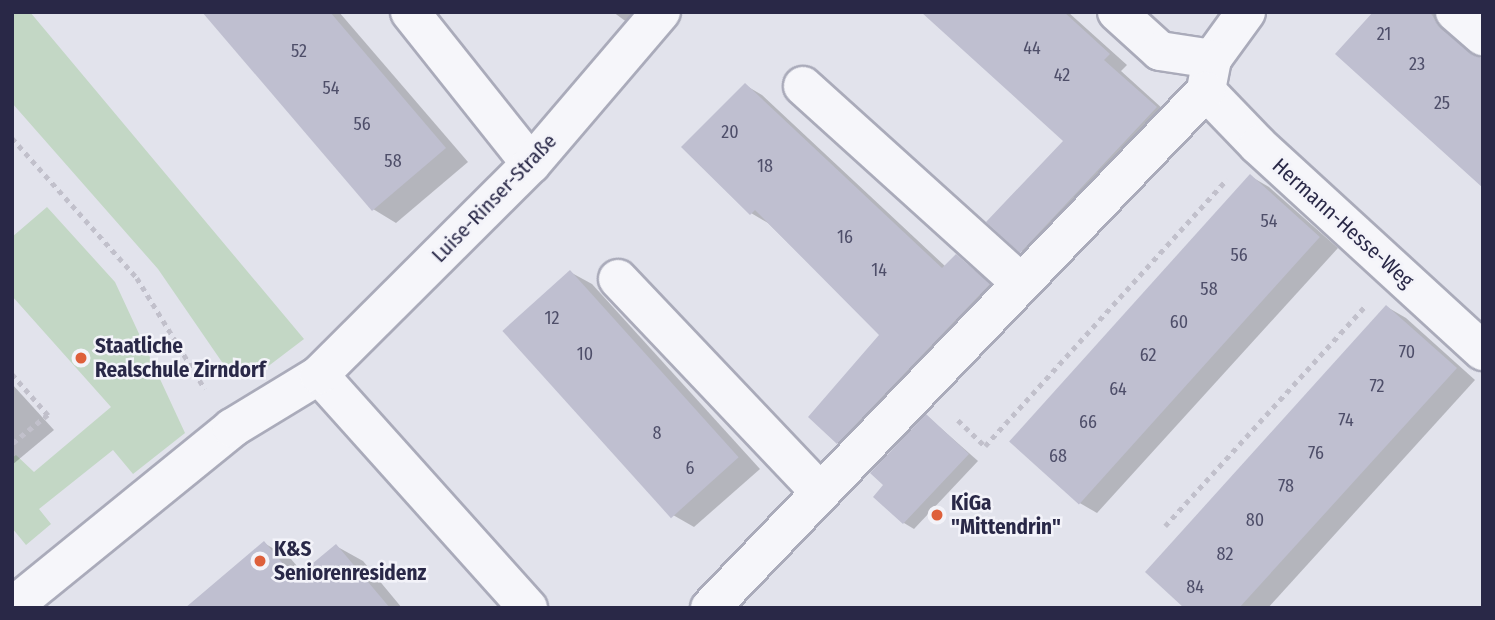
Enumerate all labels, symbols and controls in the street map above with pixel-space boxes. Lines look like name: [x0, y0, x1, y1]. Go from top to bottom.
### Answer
house number: 21: [1377, 23, 1391, 45]
house number: 44: [1023, 37, 1041, 59]
house number: 52: [291, 40, 307, 62]
house number: 23: [1409, 53, 1425, 75]
house number: 42: [1054, 64, 1070, 86]
house number: 54: [323, 77, 339, 99]
house number: 25: [1434, 92, 1450, 114]
house number: 56: [353, 113, 371, 135]
house number: 20: [721, 121, 739, 143]
street label: Luise-Rinser-Straße: [426, 128, 562, 268]
house number: 58: [384, 150, 402, 172]
street label: Hermann-Hesse-Weg: [1267, 153, 1419, 293]
house number: 18: [757, 155, 773, 177]
house number: 54: [1261, 210, 1277, 232]
house number: 16: [837, 226, 853, 248]
house number: 56: [1230, 244, 1248, 266]
house number: 14: [871, 259, 887, 281]
house number: 58: [1200, 278, 1218, 300]
house number: 12: [545, 307, 559, 329]
house number: 60: [1170, 311, 1188, 333]
place label: Staatliche Realschule Zirndorf: [95, 333, 266, 383]
house number: 70: [1399, 341, 1415, 363]
house number: 10: [577, 343, 593, 365]
house number: 62: [1140, 344, 1156, 366]
marker: Staatliche Realschule Zirndorf: [73, 350, 89, 366]
house number: 72: [1369, 375, 1385, 397]
house number: 64: [1109, 378, 1127, 400]
house number: 74: [1338, 409, 1354, 431]
house number: 66: [1079, 411, 1097, 433]
house number: 8: [653, 422, 661, 444]
house number: 76: [1308, 442, 1324, 464]
house number: 68: [1049, 445, 1067, 467]
house number: 6: [686, 457, 694, 479]
house number: 78: [1278, 475, 1294, 497]
place label: KiGa "Mittendrin": [951, 490, 1061, 540]
marker: KiGa "Mittendrin": [929, 507, 945, 523]
house number: 80: [1246, 509, 1264, 531]
place label: K&S Seniorenresidenz: [274, 536, 426, 586]
house number: 82: [1217, 543, 1233, 565]
marker: K&S Seniorenresidenz: [252, 553, 268, 569]
house number: 84: [1186, 576, 1204, 598]

